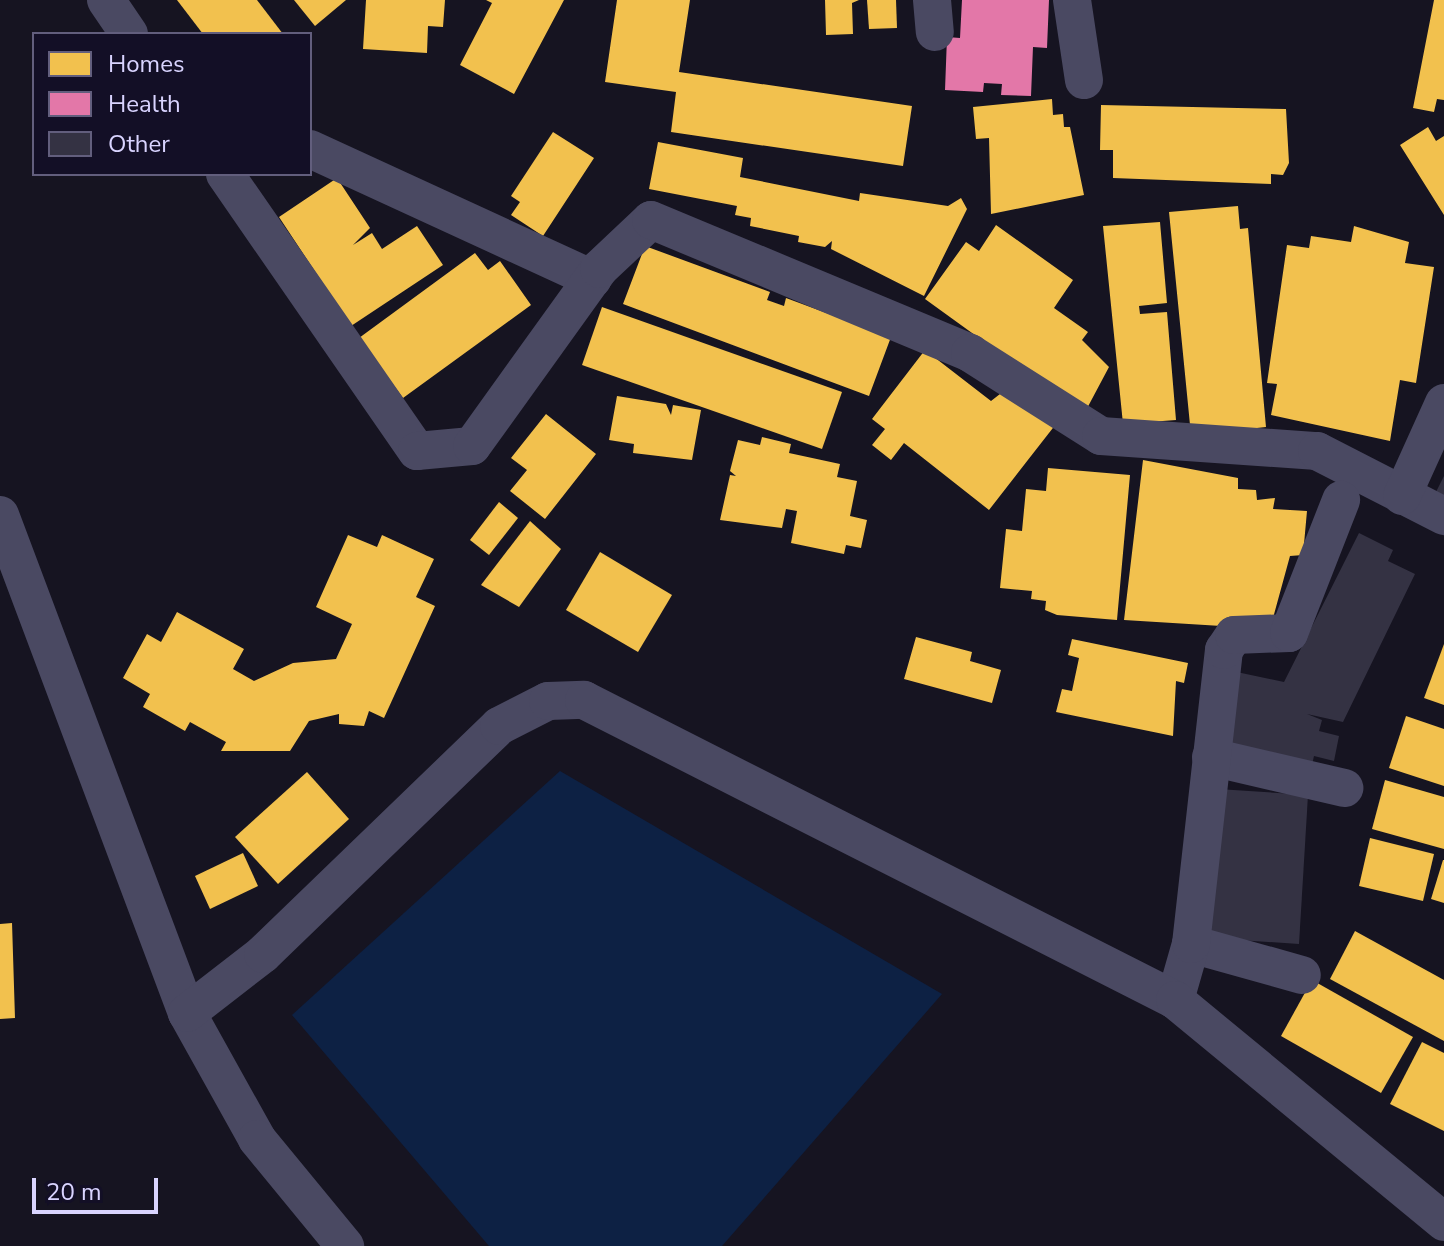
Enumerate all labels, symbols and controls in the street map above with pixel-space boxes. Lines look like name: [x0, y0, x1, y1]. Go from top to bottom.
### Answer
legend: [32, 32, 312, 176]
text: Homes: [108, 48, 184, 80]
text: Health: [108, 88, 181, 120]
text: Other: [108, 128, 170, 160]
scale bar: [36, 1162, 162, 1212]
text: 20 m: [46, 1176, 102, 1208]

